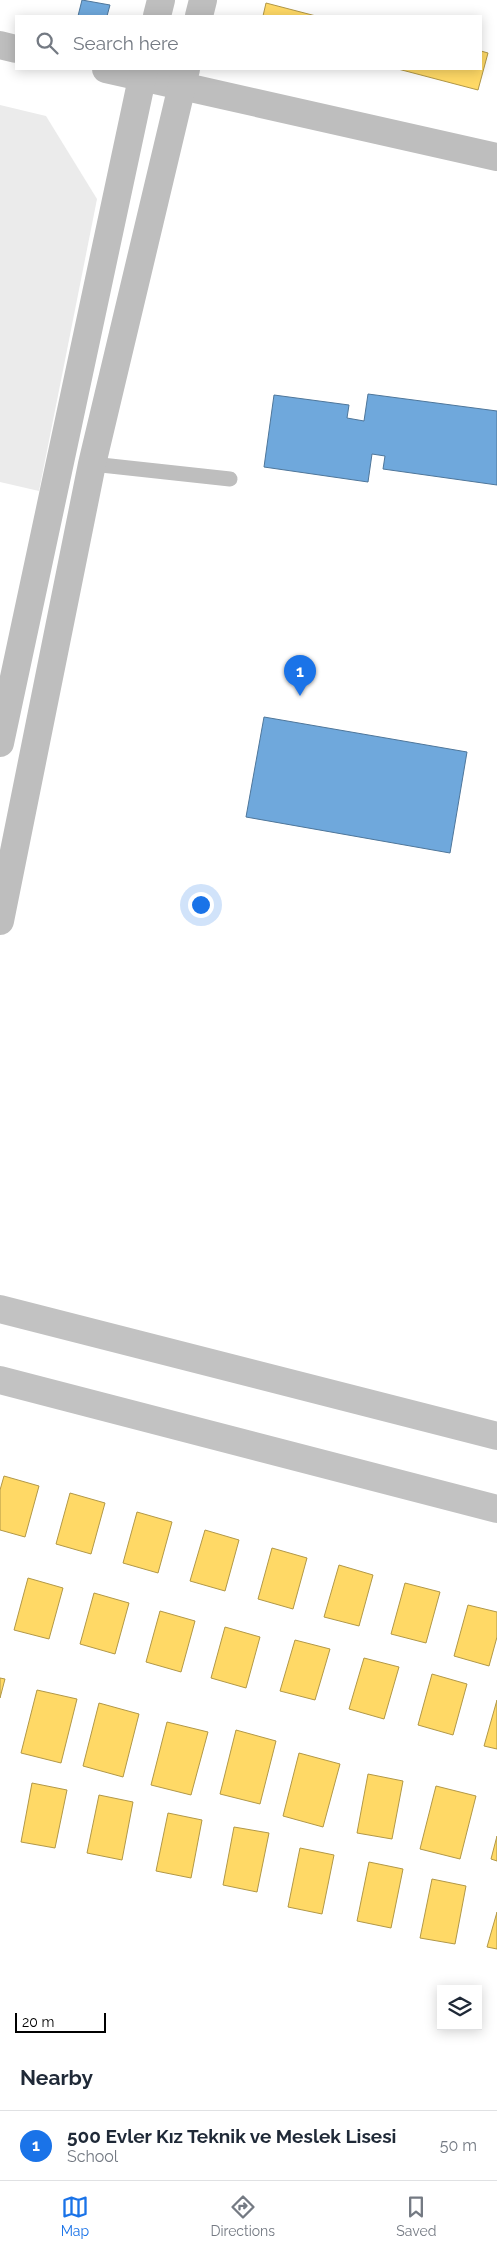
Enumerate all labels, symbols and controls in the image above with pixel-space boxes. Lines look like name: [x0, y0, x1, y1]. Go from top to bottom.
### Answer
search box: [15, 15, 482, 70]
icon: search: [33, 29, 61, 57]
text: Search here: [73, 32, 179, 54]
pin: 1: [284, 655, 316, 696]
your location: [188, 892, 214, 918]
map controls: [437, 1985, 482, 2030]
button: layers: [437, 1985, 482, 2030]
scale bar: [15, 2010, 106, 2033]
text: 20 m: [22, 2014, 54, 2030]
text: Nearby: [20, 2065, 93, 2090]
text: 500 Evler Kız Teknik ve Meslek Lisesi: [67, 2125, 396, 2147]
text: 1: [32, 2136, 40, 2155]
text: 50 m: [440, 2136, 477, 2155]
text: School: [67, 2147, 118, 2166]
tab: Map: [61, 2193, 89, 2239]
tab: Directions: [210, 2193, 275, 2239]
tab: Saved: [396, 2193, 436, 2239]

